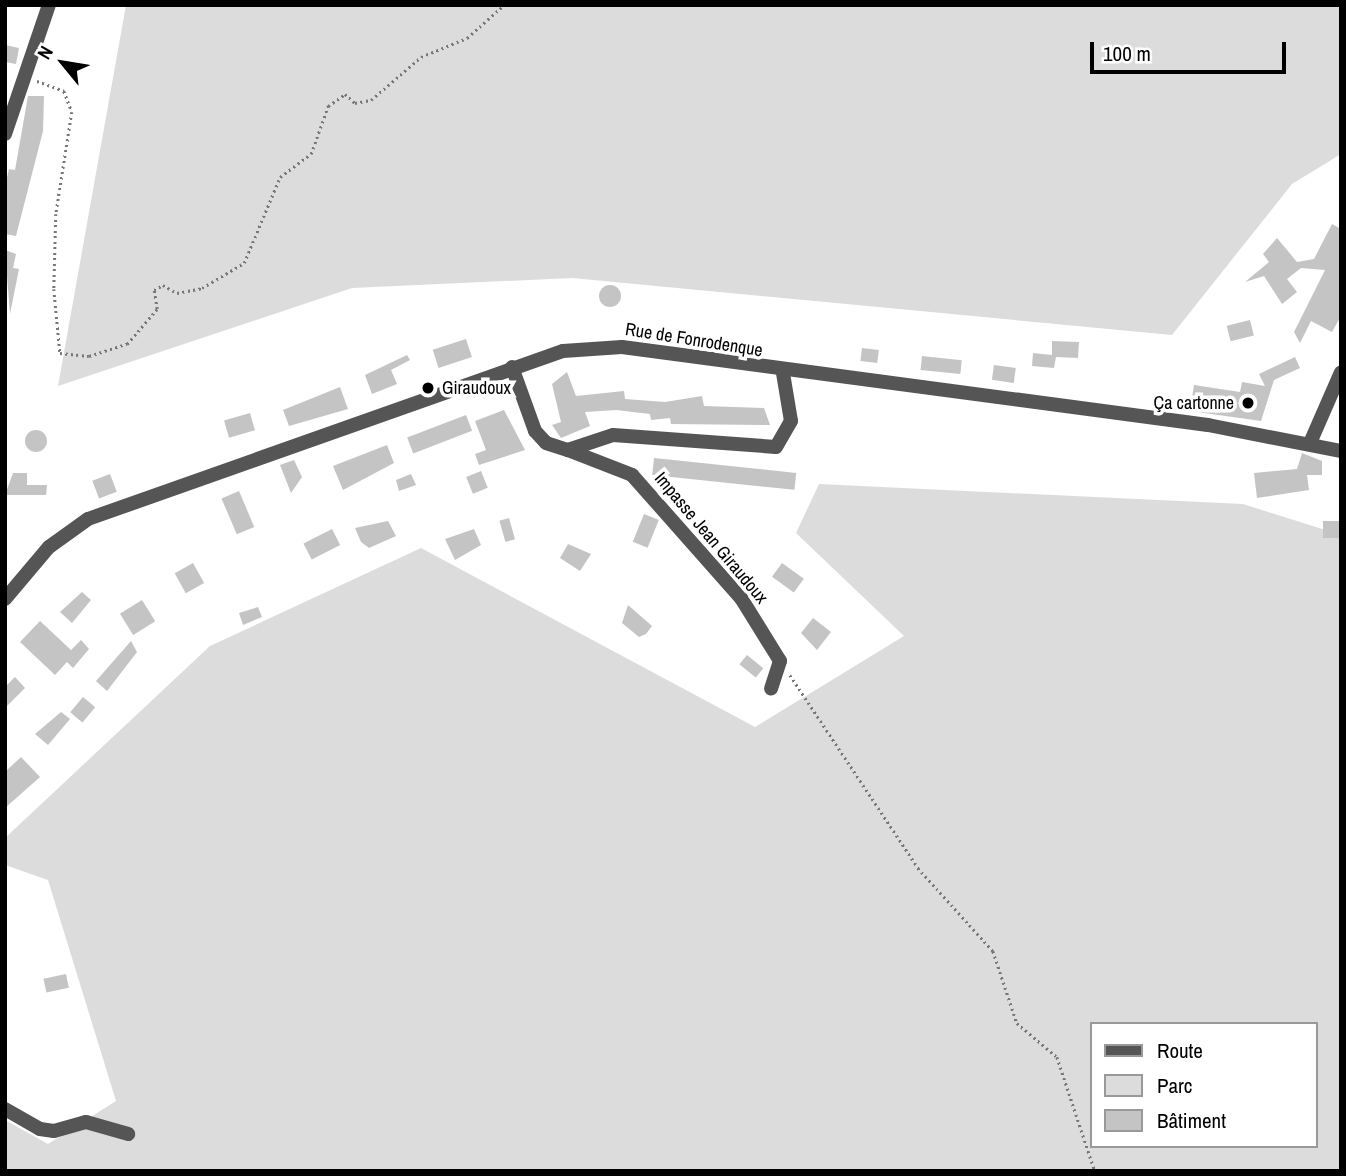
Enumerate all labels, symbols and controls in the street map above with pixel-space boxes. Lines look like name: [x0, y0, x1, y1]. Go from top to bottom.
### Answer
north arrow: [28, 28, 98, 98]
scale bar: [1094, 28, 1290, 72]
text: 100 m: [1103, 39, 1151, 68]
text: N: [31, 41, 59, 64]
street label: Rue de Fonrodenque: [624, 318, 764, 362]
place label: Giraudoux: [442, 377, 511, 399]
marker: Giraudoux: [420, 380, 436, 396]
place label: Ça cartonne: [1154, 392, 1234, 414]
marker: Ça cartonne: [1240, 395, 1256, 411]
street label: Impasse Jean Giraudoux: [650, 468, 772, 608]
legend: [1090, 1022, 1318, 1148]
text: Route: [1157, 1036, 1203, 1065]
text: Parc: [1157, 1071, 1192, 1100]
text: Bâtiment: [1157, 1106, 1226, 1135]

